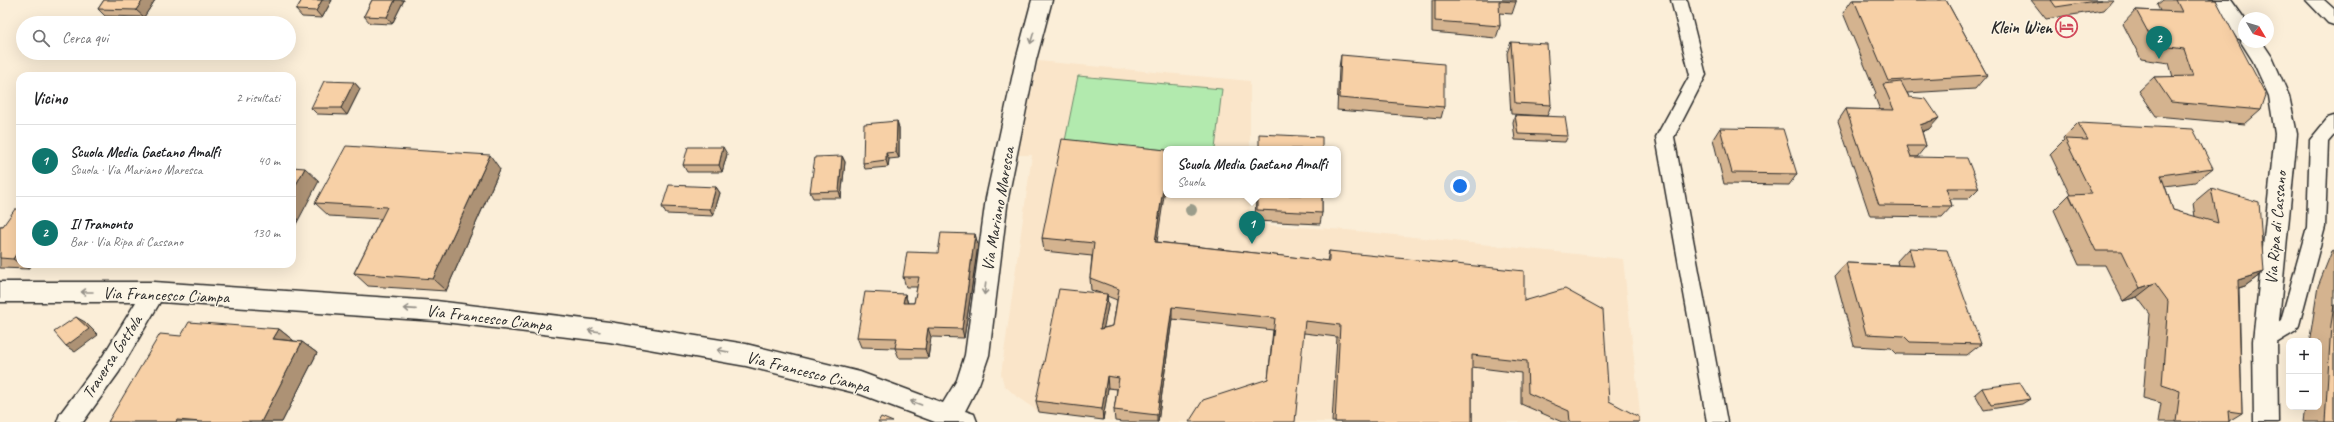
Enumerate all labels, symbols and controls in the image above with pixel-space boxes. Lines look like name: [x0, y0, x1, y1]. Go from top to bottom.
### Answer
north arrow: [2238, 12, 2274, 48]
hotel icon: Klein Wien: [2054, 14, 2080, 40]
search box: [16, 16, 296, 60]
place label: Klein Wien: [1990, 17, 2053, 38]
pin: 2: [2146, 26, 2172, 59]
icon: search: [30, 27, 52, 49]
text: Cerca qui: [62, 29, 108, 48]
one-way arrow: [1028, 31, 1035, 44]
text: Vicino: [32, 88, 67, 109]
text: 2 risultati: [236, 90, 280, 106]
text: Scuola Media Gaetano Amalfi: [70, 143, 219, 162]
street label: Via Mariano Maresca: [977, 143, 1020, 273]
popup: [1163, 146, 1341, 198]
text: 1: [42, 153, 48, 169]
text: 40 m: [258, 153, 280, 169]
text: Scuola Media Gaetano Amalfi: [1177, 155, 1327, 174]
text: Scuola · Via Mariano Maresca: [70, 162, 202, 178]
street label: Via Ripa di Cassano: [2261, 168, 2292, 286]
text: Scuola: [1177, 174, 1205, 190]
your location: [1450, 176, 1470, 196]
pin: 1: [1239, 211, 1265, 244]
text: Il Tramonto: [70, 215, 132, 234]
text: 2: [42, 225, 48, 241]
text: 130 m: [252, 225, 280, 241]
text: Bar · Via Ripa di Cassano: [70, 234, 183, 250]
street label: Via Francesco Ciampa: [103, 282, 231, 308]
one-way arrow: [981, 282, 989, 295]
one-way arrow: [81, 288, 94, 296]
street label: Via Francesco Ciampa: [425, 300, 554, 336]
one-way arrow: [404, 306, 417, 313]
street label: Traversa Gottola: [77, 310, 148, 403]
one-way arrow: [588, 327, 601, 334]
map controls: [2286, 338, 2322, 410]
button: +: [2286, 338, 2322, 374]
one-way arrow: [717, 347, 730, 355]
street label: Via Francesco Ciampa: [744, 347, 873, 398]
button: −: [2286, 374, 2322, 410]
one-way arrow: [910, 398, 922, 406]

